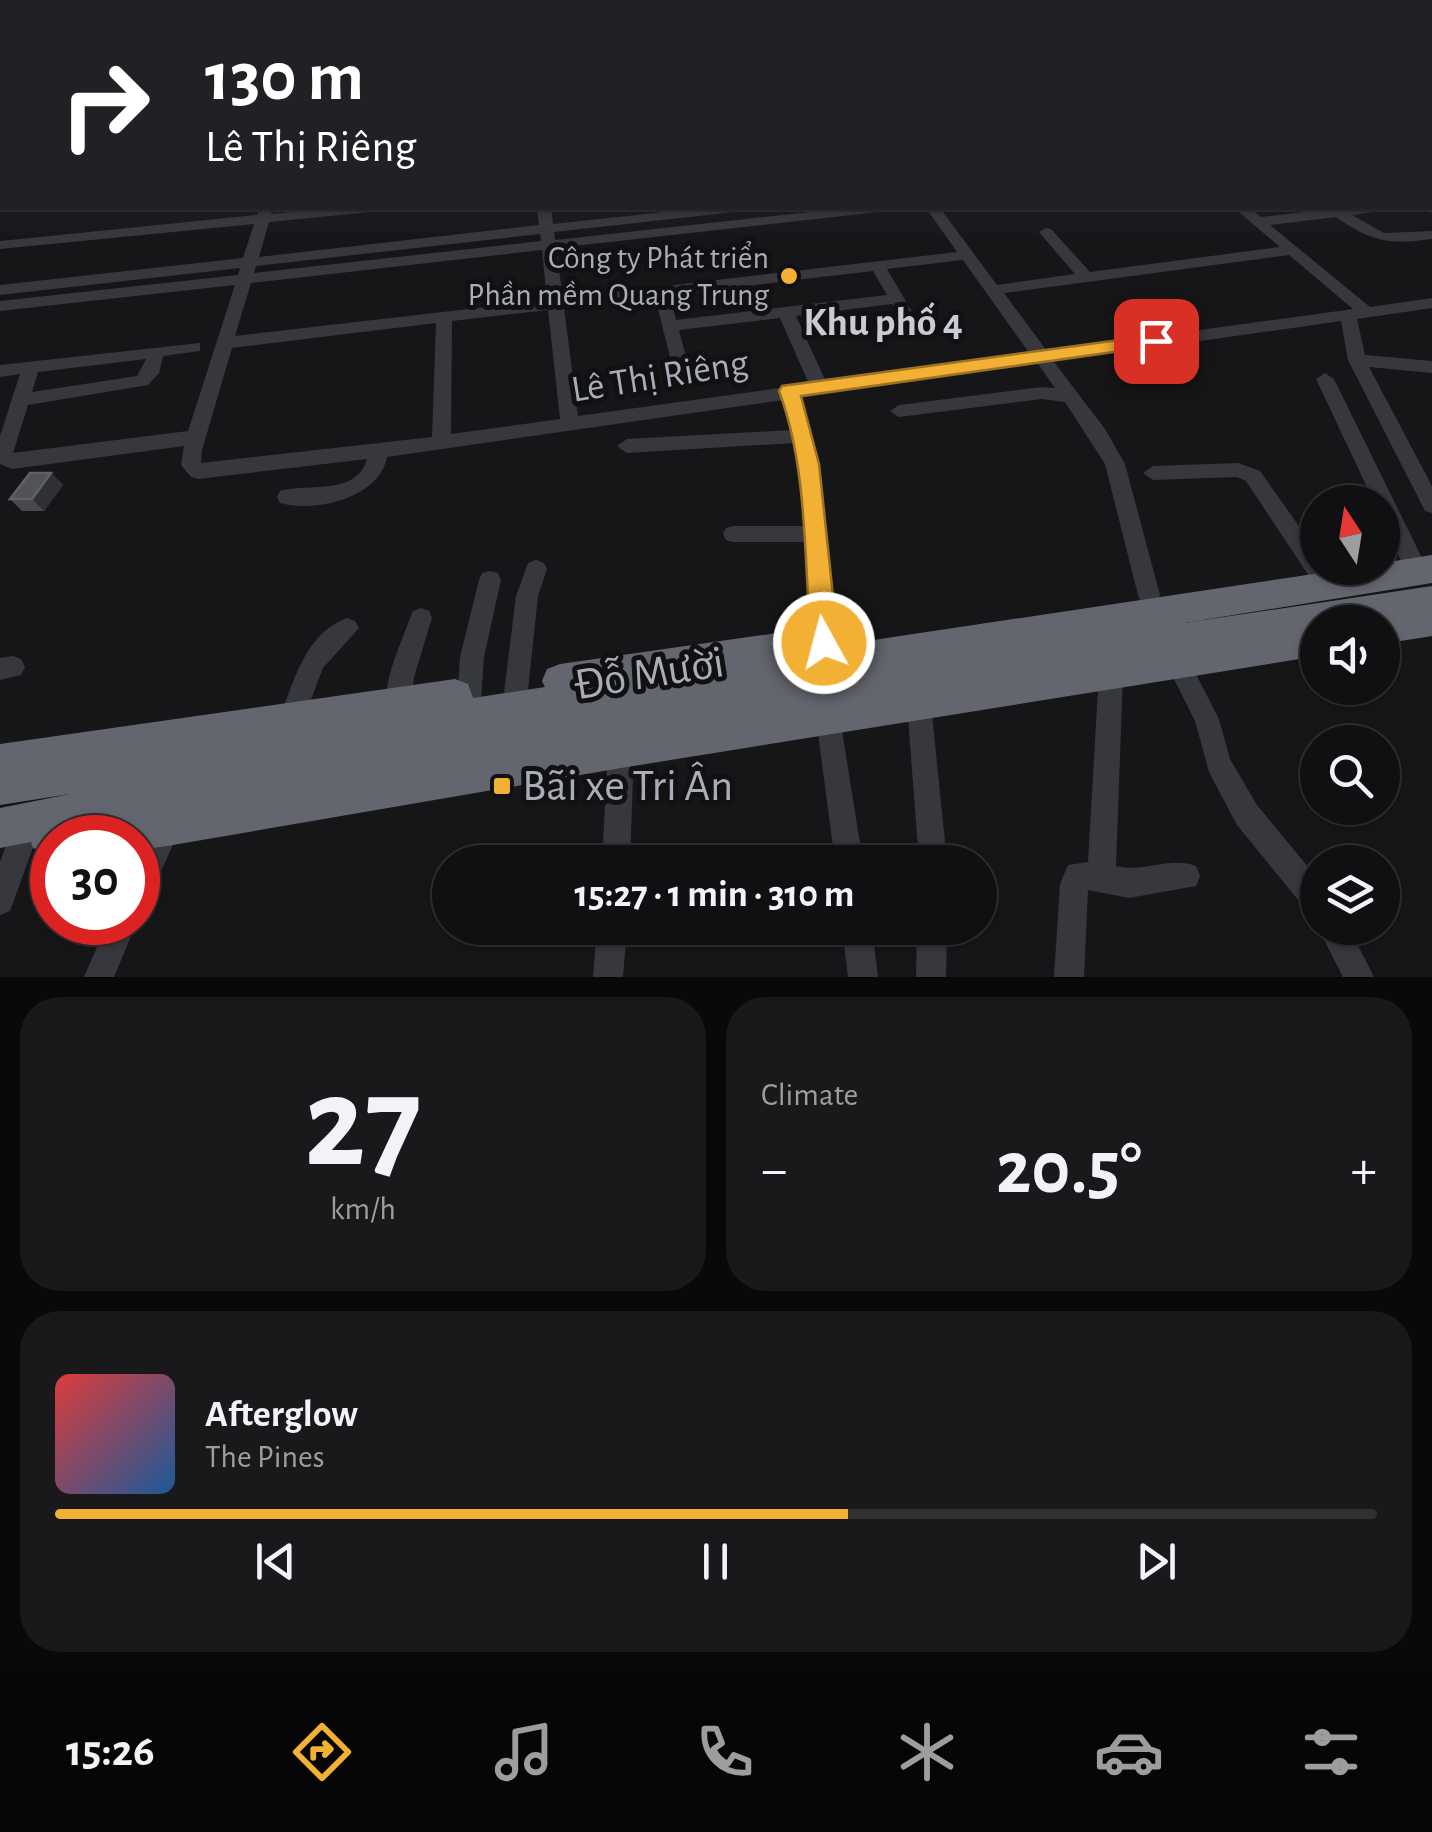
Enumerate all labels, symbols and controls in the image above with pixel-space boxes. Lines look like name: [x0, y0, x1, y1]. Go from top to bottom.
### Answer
icon: right: [40, 40, 170, 170]
text: 130 m: [205, 43, 364, 113]
text: Lê Thị Riêng: [205, 125, 416, 170]
place label: Công ty Phát triển Phần mềm Quang Trung: [468, 240, 769, 311]
marker: Công ty Phát triển Phần mềm Quang Trung: [778, 265, 800, 287]
pin: [1114, 299, 1199, 384]
district label: Khu phố 4: [803, 302, 963, 343]
icon: arrive: [1129, 314, 1184, 369]
street label: Lê Thị Riêng: [569, 344, 752, 410]
north arrow: [1300, 485, 1400, 585]
map controls: [1300, 485, 1400, 945]
position arrow: [772, 591, 876, 695]
button: sound: [1300, 605, 1400, 705]
street label: Đỗ Mười: [570, 638, 727, 708]
button: search: [1300, 725, 1400, 825]
place label: Bãi xe Tri Ân: [522, 761, 733, 809]
marker: Bãi xe Tri Ân: [491, 775, 513, 797]
speed limit sign: 30: [30, 815, 160, 945]
button: layers: [1300, 845, 1400, 945]
text: 15:27 · 1 min · 310 m: [575, 876, 854, 914]
text: 27: [304, 1060, 422, 1190]
text: Climate: [761, 1079, 858, 1111]
text: 20.5°: [996, 1132, 1142, 1207]
text: −: [761, 1143, 787, 1198]
text: +: [1351, 1143, 1377, 1198]
text: km/h: [330, 1193, 396, 1225]
text: Afterglow: [205, 1396, 358, 1434]
text: The Pines: [205, 1441, 325, 1473]
icon: previous: [248, 1534, 303, 1589]
icon: pause: [688, 1534, 743, 1589]
icon: next: [1129, 1534, 1184, 1589]
icon: directions: [287, 1717, 357, 1787]
icon: music: [489, 1717, 559, 1787]
icon: phone: [690, 1717, 760, 1787]
icon: climate: [892, 1717, 962, 1787]
icon: car: [1094, 1717, 1164, 1787]
icon: filters: [1296, 1717, 1366, 1787]
text: 15:26: [66, 1729, 155, 1774]

